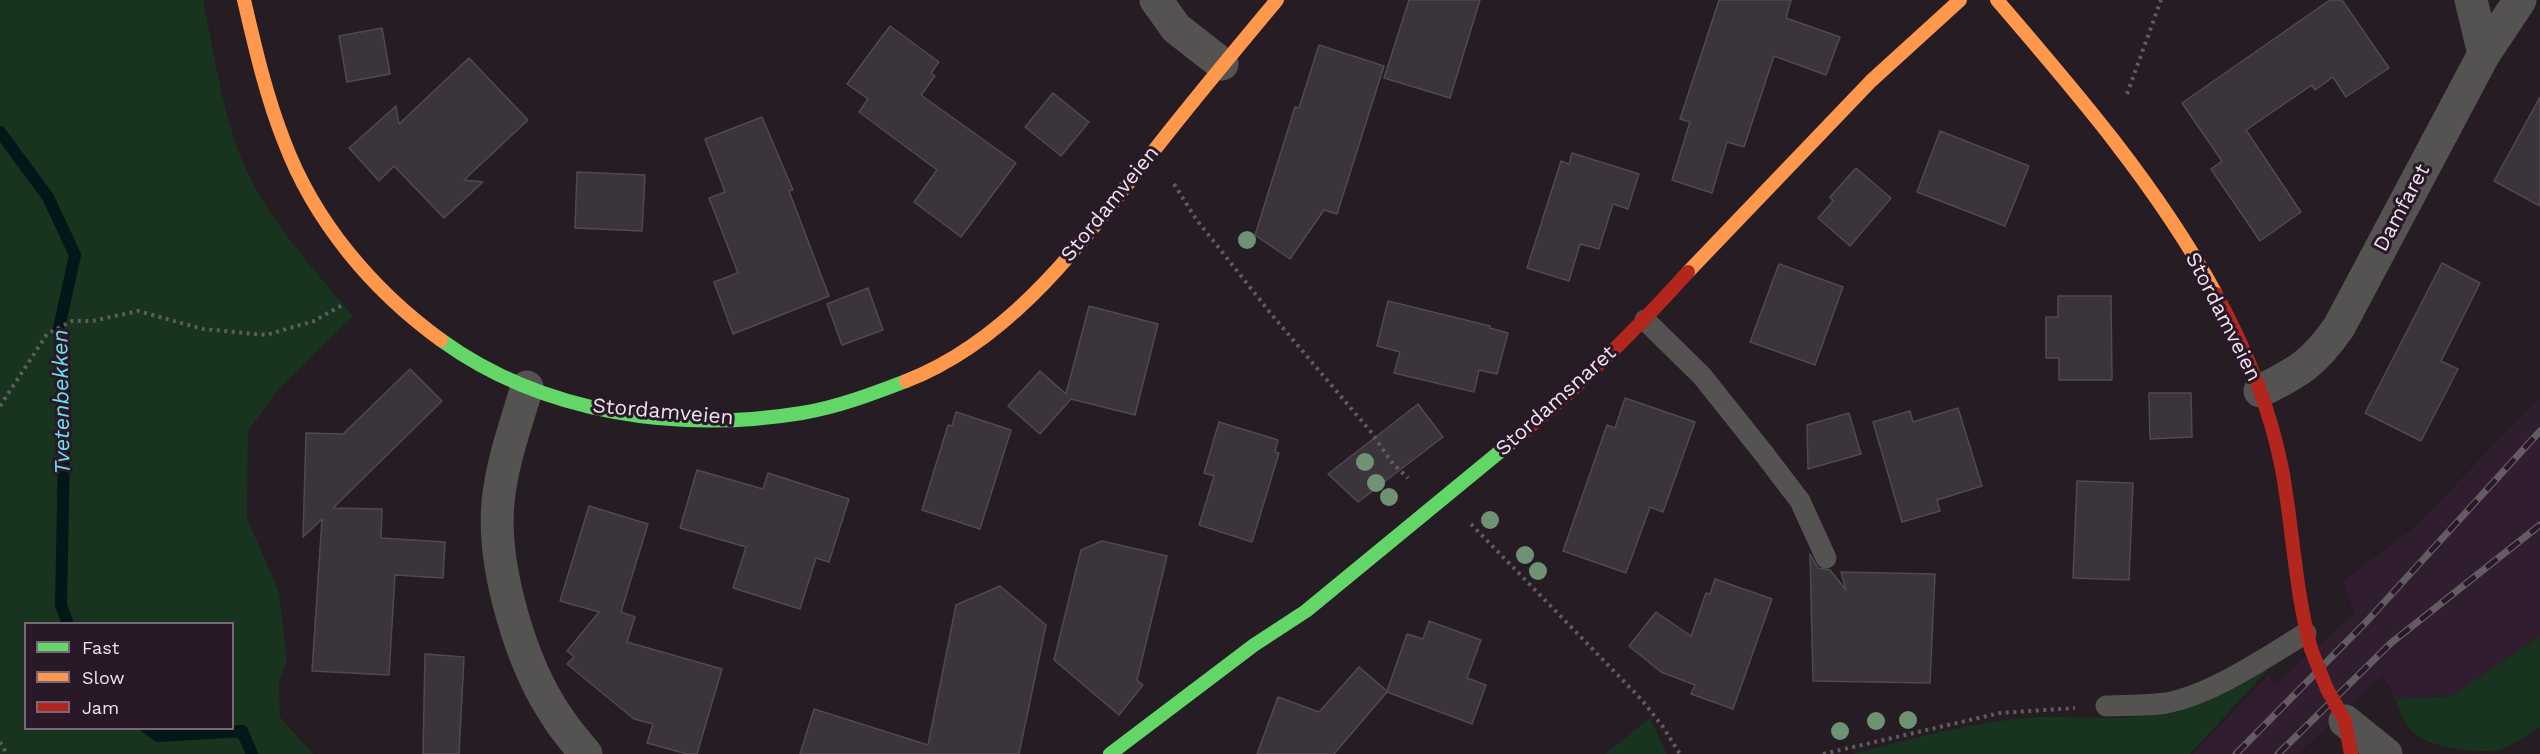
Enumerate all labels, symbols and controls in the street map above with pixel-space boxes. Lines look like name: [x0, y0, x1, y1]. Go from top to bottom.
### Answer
street label: Stordamveien: [1056, 141, 1164, 267]
street label: Damfaret: [2369, 160, 2435, 256]
street label: Stordamveien: [2180, 248, 2266, 386]
water label: Tvetenbekken: [48, 329, 76, 475]
street label: Stordamsnaret: [1491, 340, 1621, 462]
street label: Stordamveien: [591, 393, 735, 431]
legend: [24, 622, 234, 730]
text: Fast: [82, 637, 119, 658]
text: Slow: [82, 667, 125, 688]
text: Jam: [82, 697, 119, 718]

